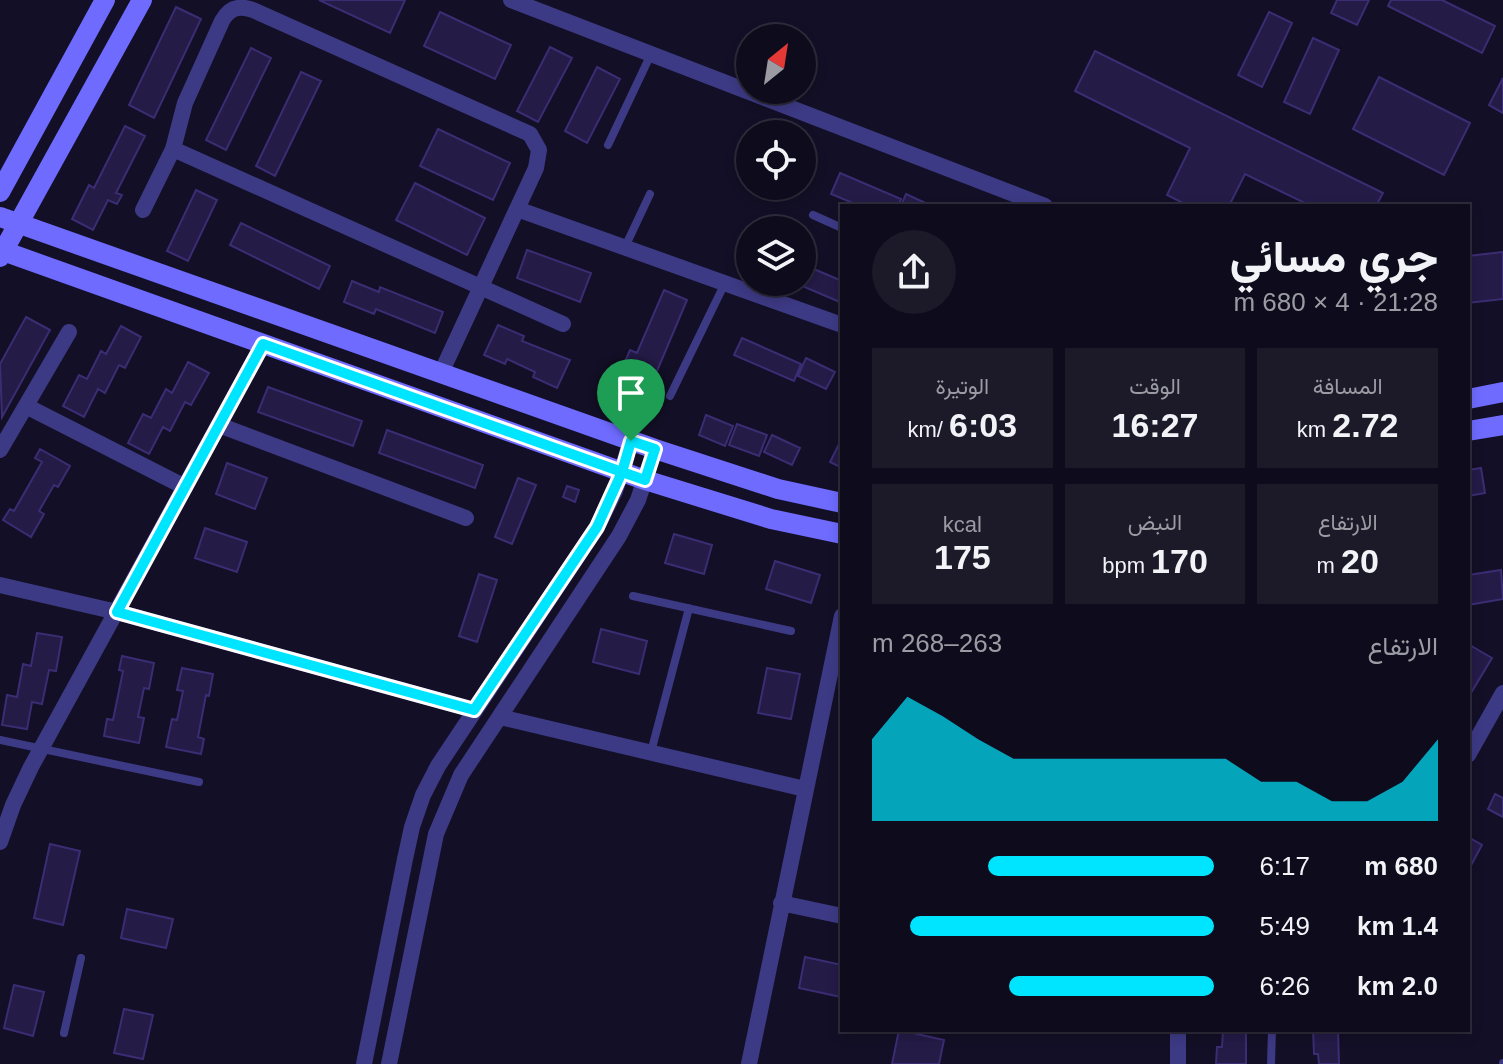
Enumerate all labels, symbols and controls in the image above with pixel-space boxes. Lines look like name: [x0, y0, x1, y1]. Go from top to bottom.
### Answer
north arrow: [736, 24, 816, 104]
map controls: [736, 24, 816, 296]
button: locate: [736, 120, 816, 200]
button: layers: [736, 216, 816, 296]
button: share: [872, 230, 956, 314]
text: جري مسائي: [1230, 232, 1438, 281]
text: 21:28 · 4 × 680 m: [1233, 287, 1438, 317]
pin: [597, 359, 665, 441]
icon: arrive: [609, 371, 653, 415]
text: الوتيرة: [935, 374, 989, 399]
text: الوقت: [1129, 374, 1181, 399]
text: المسافة: [1313, 374, 1383, 399]
text: 6:03: [949, 406, 1017, 444]
text: 16:27: [1112, 406, 1198, 444]
text: 2.72: [1332, 406, 1398, 444]
text: /km: [908, 417, 949, 442]
text: km: [1297, 417, 1332, 442]
text: النبض: [1128, 510, 1182, 535]
text: الارتفاع: [1318, 510, 1378, 535]
text: kcal: [943, 512, 982, 537]
text: 175: [934, 538, 991, 576]
text: 170: [1151, 542, 1208, 580]
text: 20: [1341, 542, 1379, 580]
text: bpm: [1102, 553, 1151, 578]
text: m: [1317, 553, 1341, 578]
text: 263–268 m: [872, 628, 1002, 658]
text: الارتفاع: [1367, 631, 1438, 661]
text: 6:17: [1259, 851, 1310, 881]
text: 680 m: [1364, 851, 1438, 881]
text: 5:49: [1259, 911, 1310, 941]
text: 1.4 km: [1357, 911, 1438, 941]
text: 6:26: [1259, 971, 1310, 1001]
text: 2.0 km: [1357, 971, 1438, 1001]

